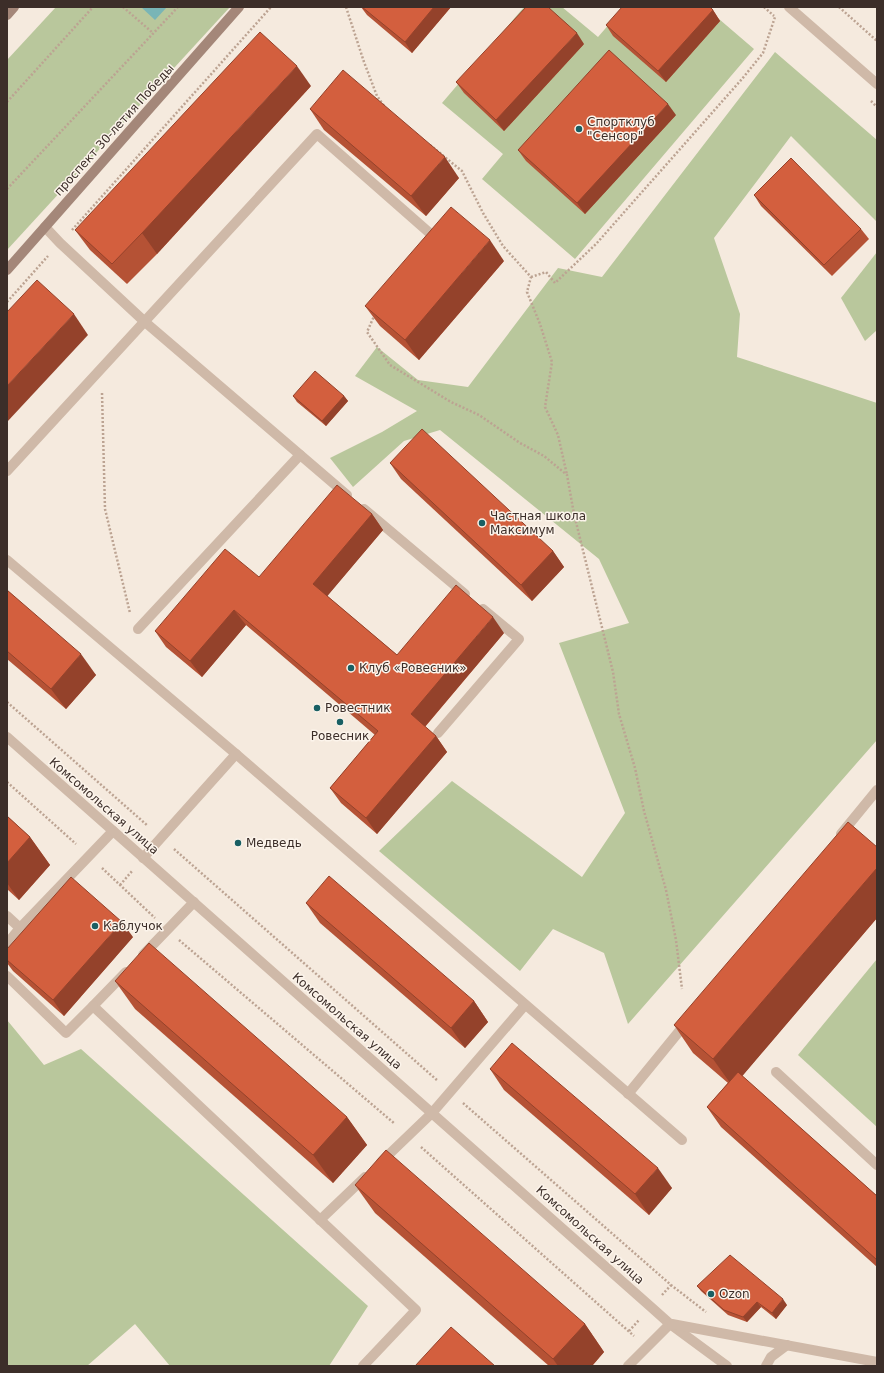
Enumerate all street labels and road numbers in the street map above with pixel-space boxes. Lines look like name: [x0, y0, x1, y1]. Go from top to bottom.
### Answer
street label: проспект 30-летия Победы: [51, 61, 177, 199]
street label: Комсомольская улица: [46, 755, 162, 857]
street label: Комсомольская улица: [289, 970, 405, 1072]
street label: Комсомольская улица: [533, 1183, 647, 1287]

